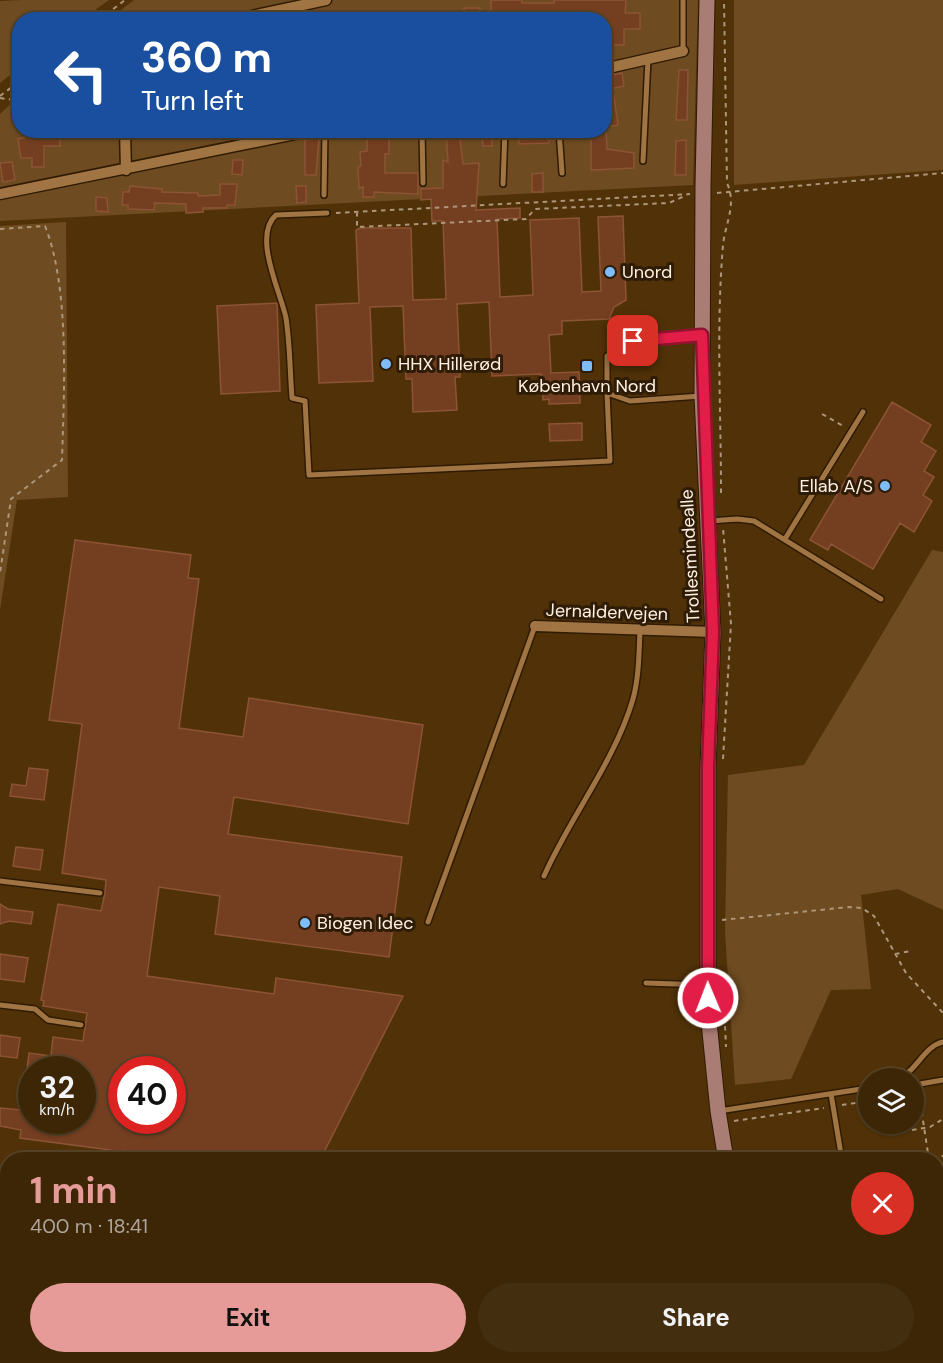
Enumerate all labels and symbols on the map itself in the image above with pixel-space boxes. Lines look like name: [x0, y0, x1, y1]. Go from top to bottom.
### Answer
place label: Unord: [622, 260, 672, 284]
marker: Unord: [603, 265, 617, 279]
pin: [607, 315, 658, 366]
place label: HHX Hillerød: [398, 352, 501, 376]
marker: HHX Hillerød: [379, 357, 393, 371]
marker: København Nord: [580, 359, 594, 373]
place label: København Nord: [518, 374, 656, 398]
place label: Ellab A/S: [800, 474, 873, 498]
marker: Ellab A/S: [878, 479, 892, 493]
street label: Trollesmindealle: [675, 489, 705, 623]
street label: Jernaldervejen: [545, 598, 669, 626]
place label: Biogen Idec: [317, 911, 414, 935]
marker: Biogen Idec: [298, 916, 312, 930]
position arrow: [676, 966, 740, 1030]
speed limit sign: 40: [108, 1056, 186, 1134]

